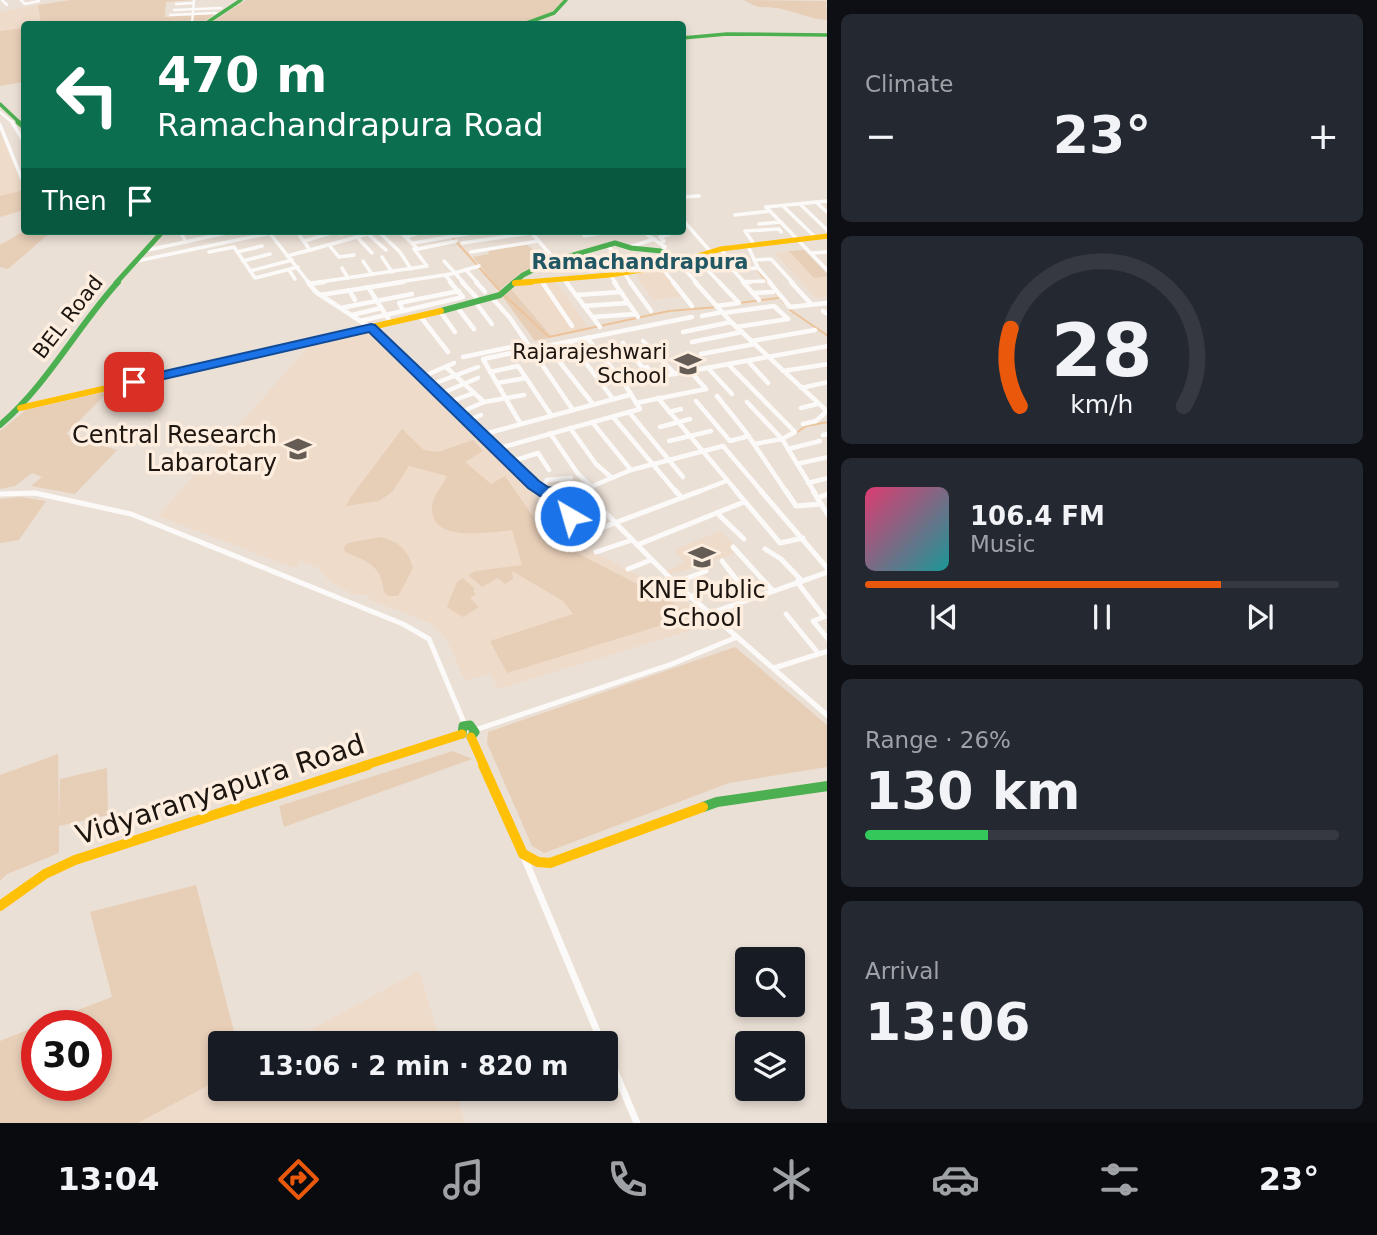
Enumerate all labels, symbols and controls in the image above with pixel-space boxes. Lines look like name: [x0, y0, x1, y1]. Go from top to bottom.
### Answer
text: 470 m: [157, 47, 327, 104]
icon: left: [42, 49, 133, 140]
text: Climate: [865, 71, 954, 97]
text: 23°: [1053, 105, 1151, 165]
text: Ramachandrapura Road: [157, 106, 544, 144]
text: −: [865, 114, 897, 158]
text: +: [1307, 114, 1339, 158]
icon: arrive: [121, 182, 159, 220]
text: Then: [42, 186, 107, 216]
district label: Ramachandrapura: [532, 250, 748, 274]
street label: BEL Road: [28, 271, 108, 363]
text: 28: [1051, 308, 1153, 393]
place label: Rajarajeshwari School: [512, 340, 667, 388]
school or university icon: Rajarajeshwari School: [673, 349, 703, 379]
pin: [104, 352, 164, 412]
icon: arrive: [115, 363, 153, 401]
text: km/h: [1070, 389, 1134, 418]
place label: Central Research Labarotary: [72, 421, 277, 477]
school or university icon: Central Research Labarotary: [283, 434, 313, 464]
position arrow: [533, 479, 607, 553]
text: 106.4 FM: [970, 501, 1105, 531]
text: Music: [970, 531, 1035, 557]
school or university icon: KNE Public School: [687, 542, 717, 572]
place label: KNE Public School: [638, 576, 766, 632]
icon: previous: [925, 598, 963, 636]
icon: pause: [1083, 598, 1121, 636]
icon: next: [1241, 598, 1279, 636]
street label: Vidyaranyapura Road: [72, 727, 369, 852]
text: Range · 26%: [865, 727, 1011, 753]
text: 130 km: [865, 761, 1080, 821]
map controls: [735, 947, 805, 1101]
button: search: [735, 947, 805, 1017]
text: Arrival: [865, 958, 940, 984]
text: 13:06: [865, 992, 1031, 1052]
speed limit sign: 30: [21, 1010, 112, 1101]
button: layers: [735, 1031, 805, 1101]
text: 13:06 · 2 min · 820 m: [258, 1051, 568, 1081]
icon: directions: [274, 1155, 323, 1204]
icon: music: [439, 1155, 488, 1204]
icon: phone: [603, 1155, 652, 1204]
icon: climate: [767, 1155, 816, 1204]
icon: car: [931, 1155, 980, 1204]
icon: filters: [1095, 1155, 1144, 1204]
text: 13:04: [58, 1160, 159, 1198]
text: 23°: [1259, 1160, 1319, 1198]

